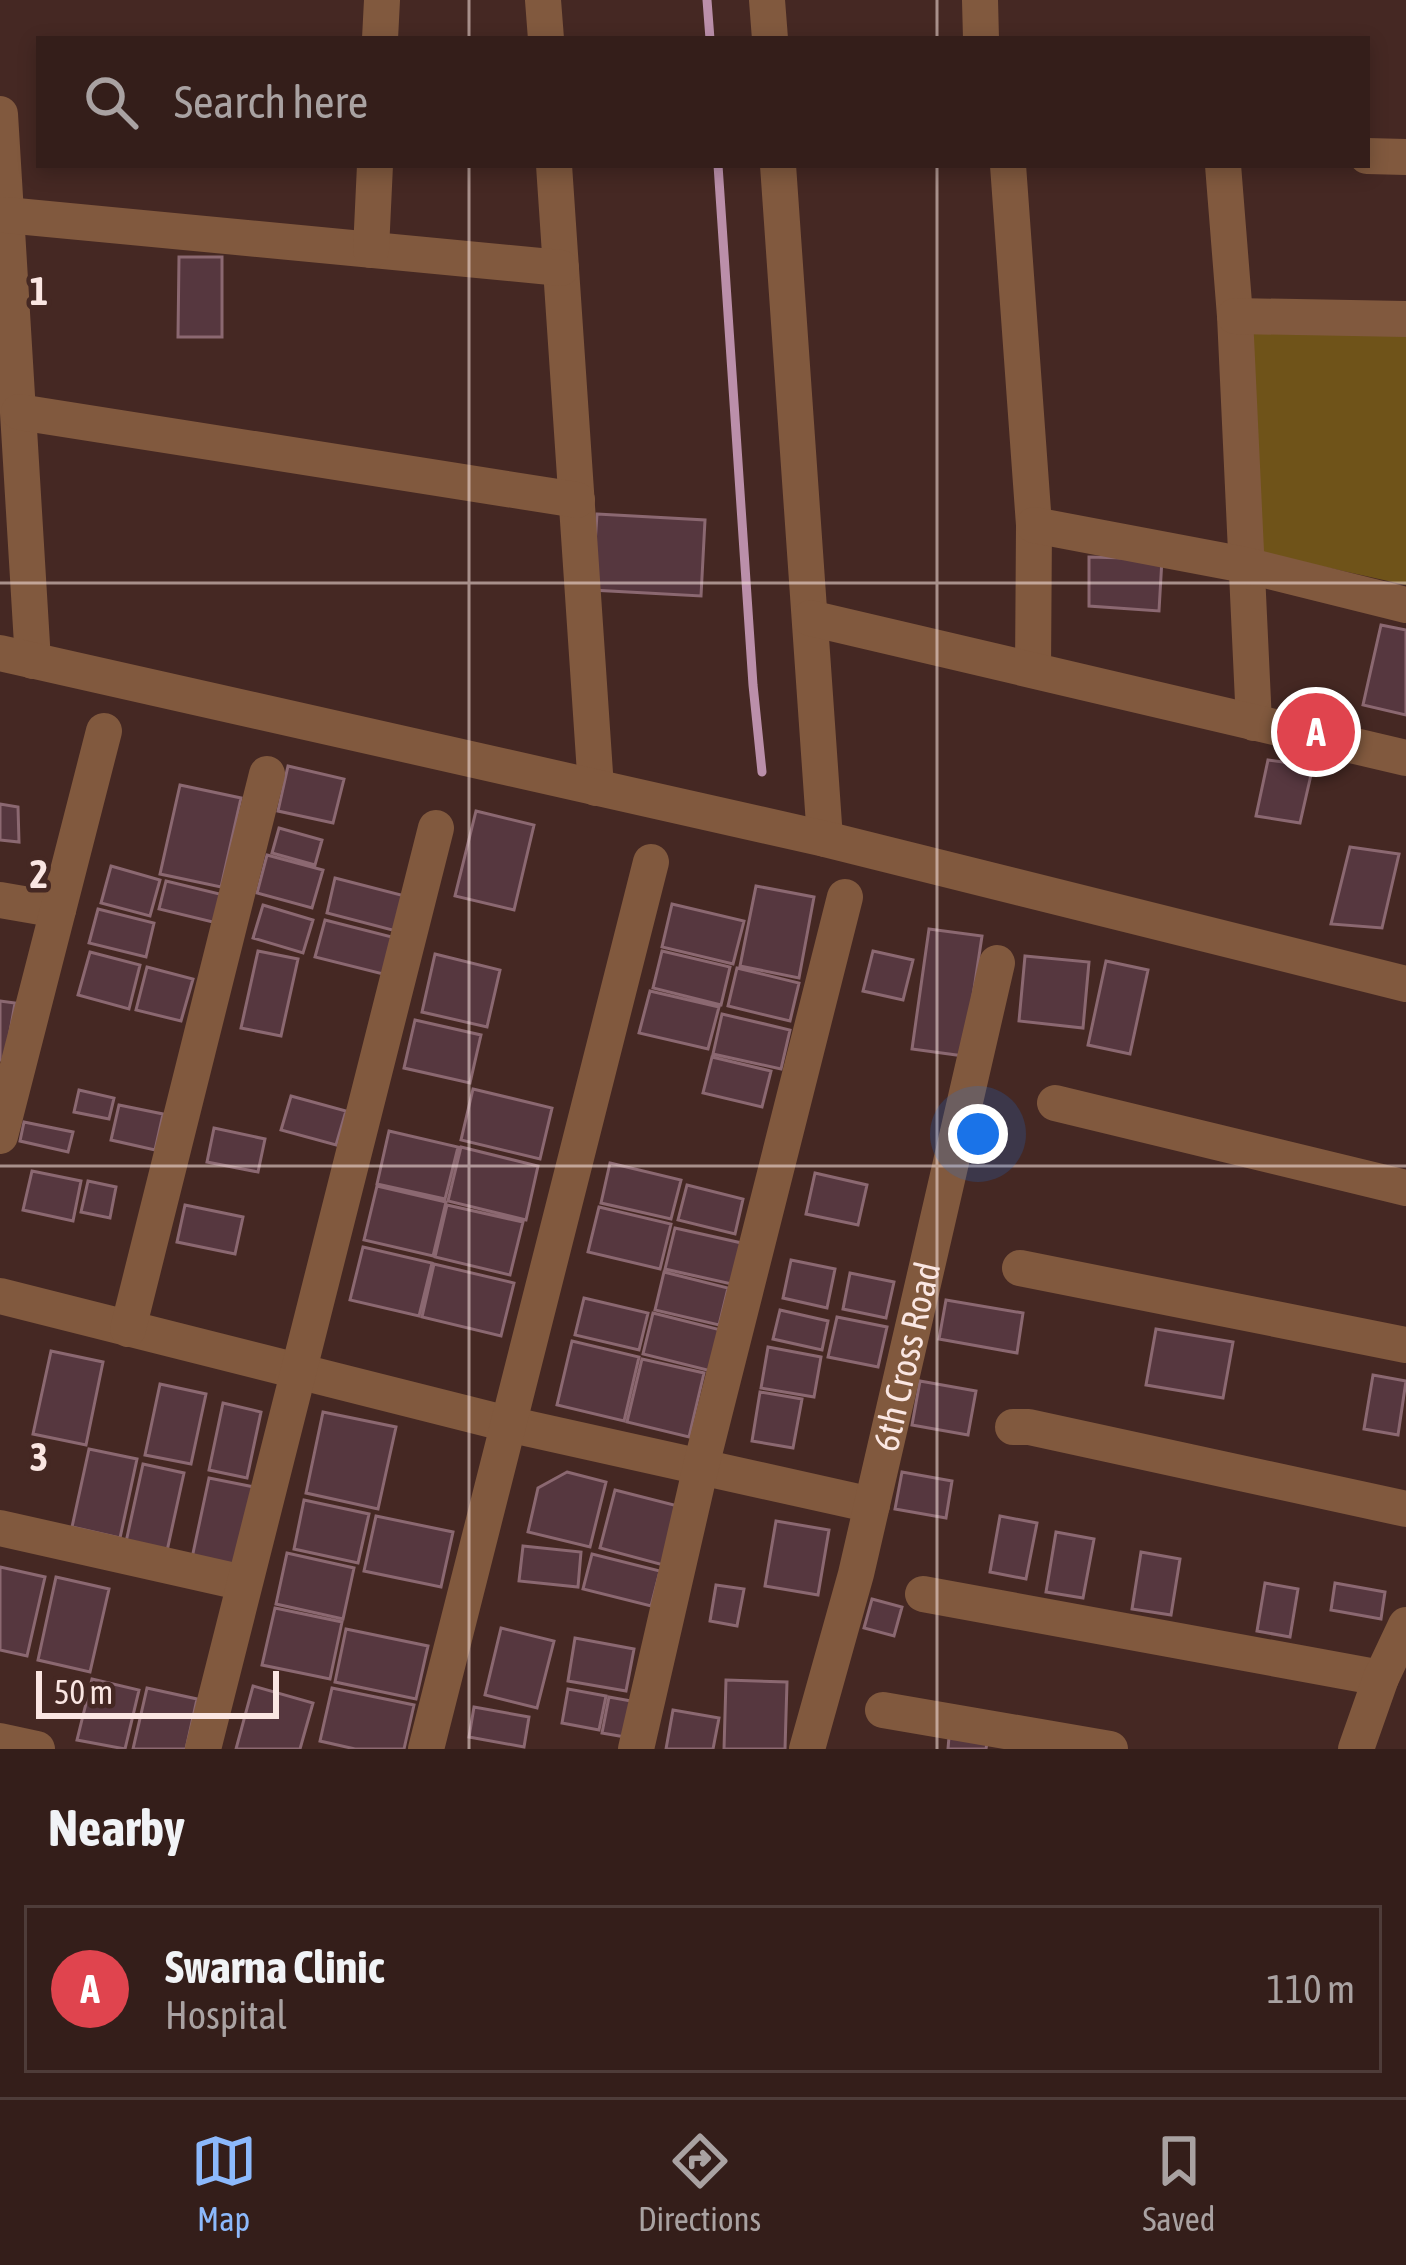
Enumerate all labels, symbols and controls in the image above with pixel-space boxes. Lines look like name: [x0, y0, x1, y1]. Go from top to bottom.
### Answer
search box: [36, 36, 1370, 168]
icon: search: [78, 69, 144, 135]
text: Search here: [174, 76, 368, 128]
text: 1: [30, 269, 48, 313]
pin: A: [1277, 687, 1355, 777]
text: 2: [30, 852, 48, 896]
your location: [948, 1104, 1008, 1164]
street label: 6th Cross Road: [864, 1258, 948, 1455]
text: 3: [30, 1435, 48, 1479]
scale bar: [36, 1665, 279, 1718]
text: 50 m: [54, 1673, 113, 1711]
text: Nearby: [48, 1798, 185, 1857]
text: Swarna Clinic: [165, 1941, 384, 1993]
text: A: [80, 1967, 100, 2011]
text: 110 m: [1267, 1967, 1355, 2011]
text: Hospital: [165, 1993, 287, 2037]
tab: Map: [191, 2128, 257, 2238]
tab: Directions: [638, 2128, 761, 2238]
tab: Saved: [1142, 2128, 1215, 2238]

